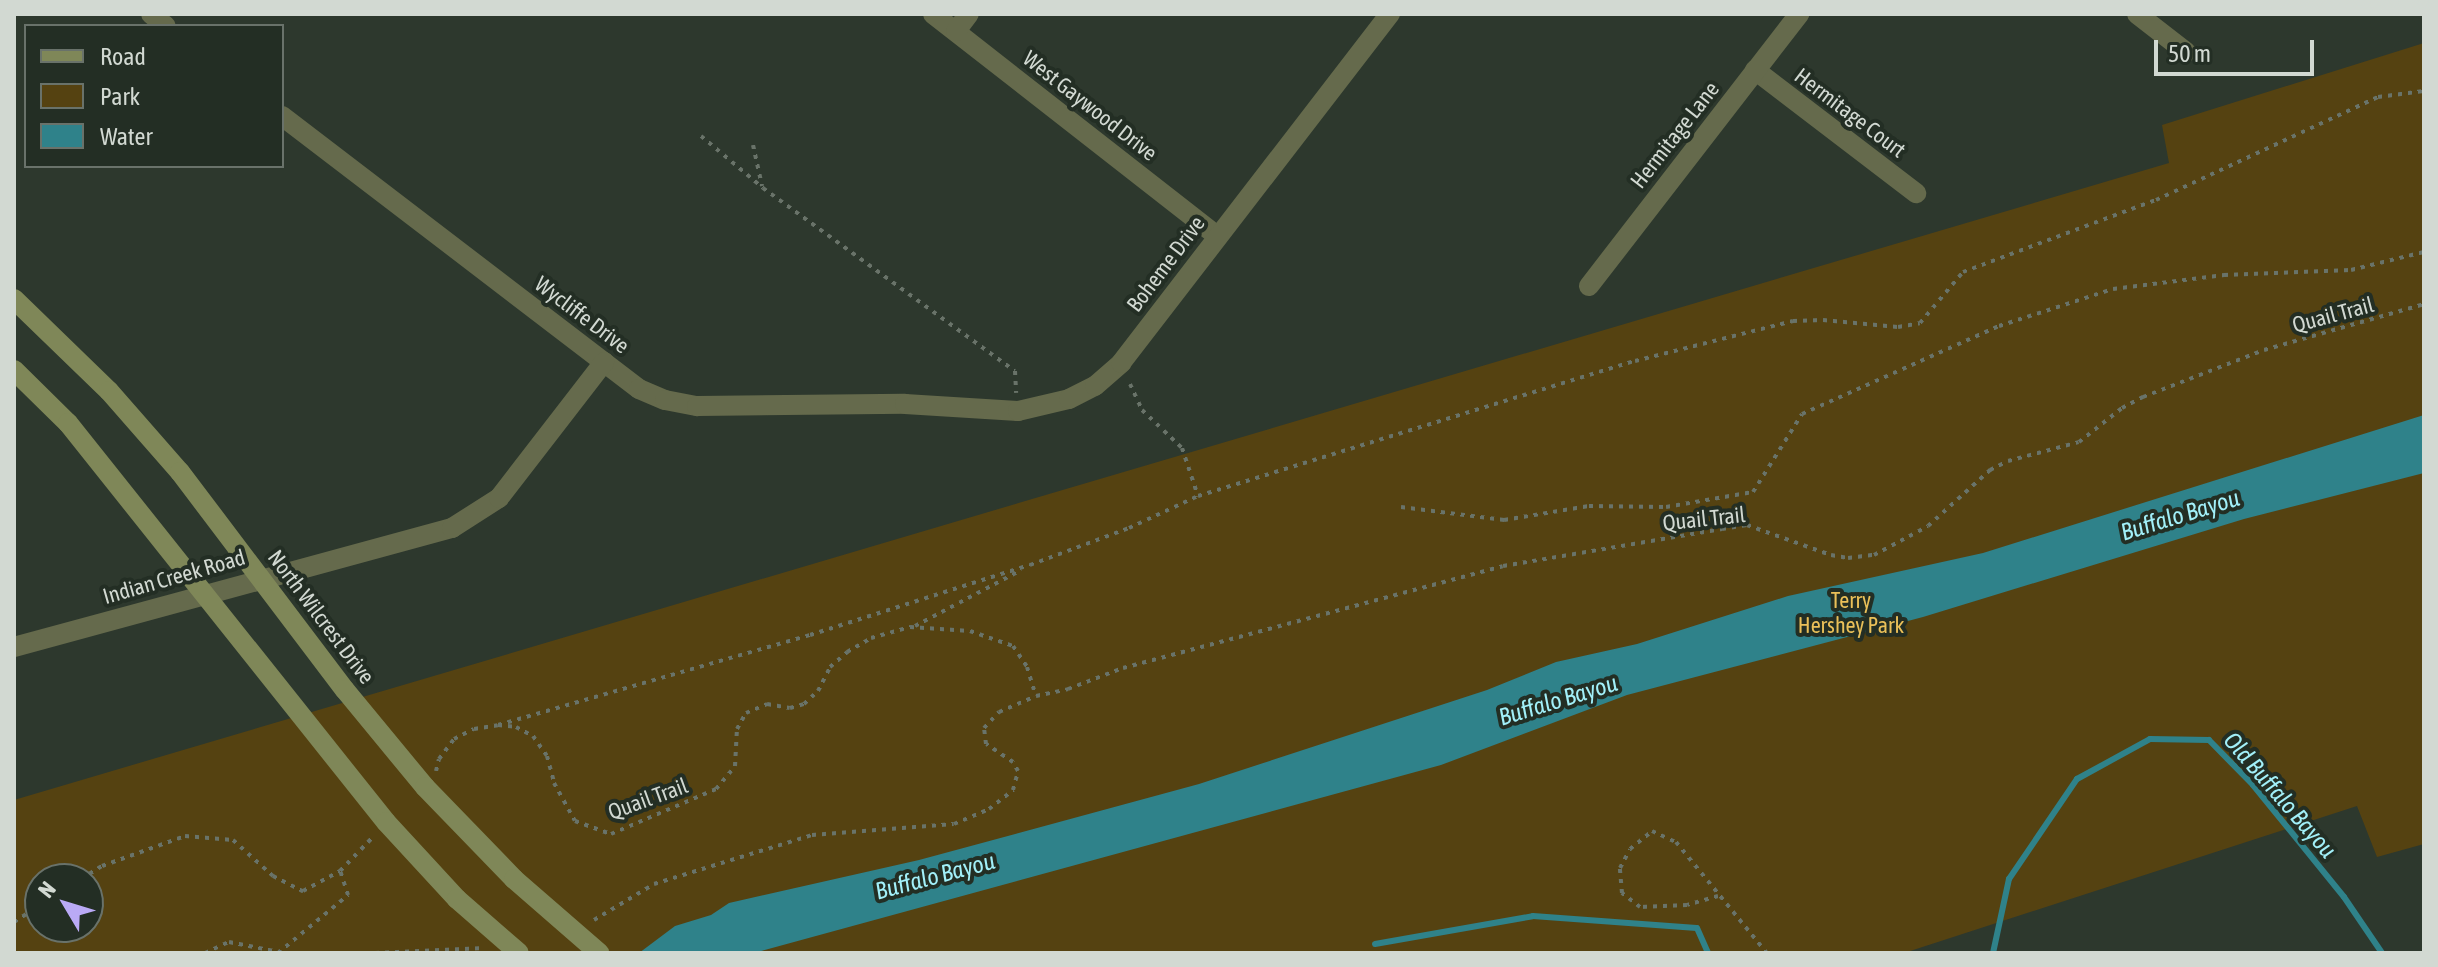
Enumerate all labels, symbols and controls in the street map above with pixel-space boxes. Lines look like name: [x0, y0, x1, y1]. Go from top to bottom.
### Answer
legend: [24, 24, 284, 168]
scale bar: [2158, 24, 2318, 74]
text: 50 m: [2168, 40, 2211, 67]
text: Road: [100, 43, 146, 70]
street label: West Gaywood Drive: [1018, 45, 1162, 167]
street label: Hermitage Court: [1789, 63, 1911, 163]
street label: Hermitage Lane: [1625, 76, 1725, 194]
text: Park: [100, 83, 140, 110]
text: Water: [100, 123, 153, 150]
street label: Boheme Drive: [1121, 211, 1211, 317]
street label: Wycliffe Drive: [530, 271, 634, 359]
street label: Quail Trail: [2289, 291, 2377, 339]
water label: Buffalo Bayou: [2117, 483, 2243, 547]
street label: Quail Trail: [1661, 502, 1747, 536]
street label: Indian Creek Road: [100, 544, 248, 610]
street label: North Wilcrest Drive: [262, 545, 380, 689]
park label: Terry Hershey Park: [1798, 587, 1904, 638]
water label: Buffalo Bayou: [1495, 668, 1621, 732]
water label: Old Buffalo Bayou: [2217, 726, 2343, 864]
street label: Quail Trail: [604, 772, 692, 826]
water label: Buffalo Bayou: [872, 846, 998, 906]
north arrow: [24, 863, 104, 943]
text: N: [32, 876, 61, 903]

